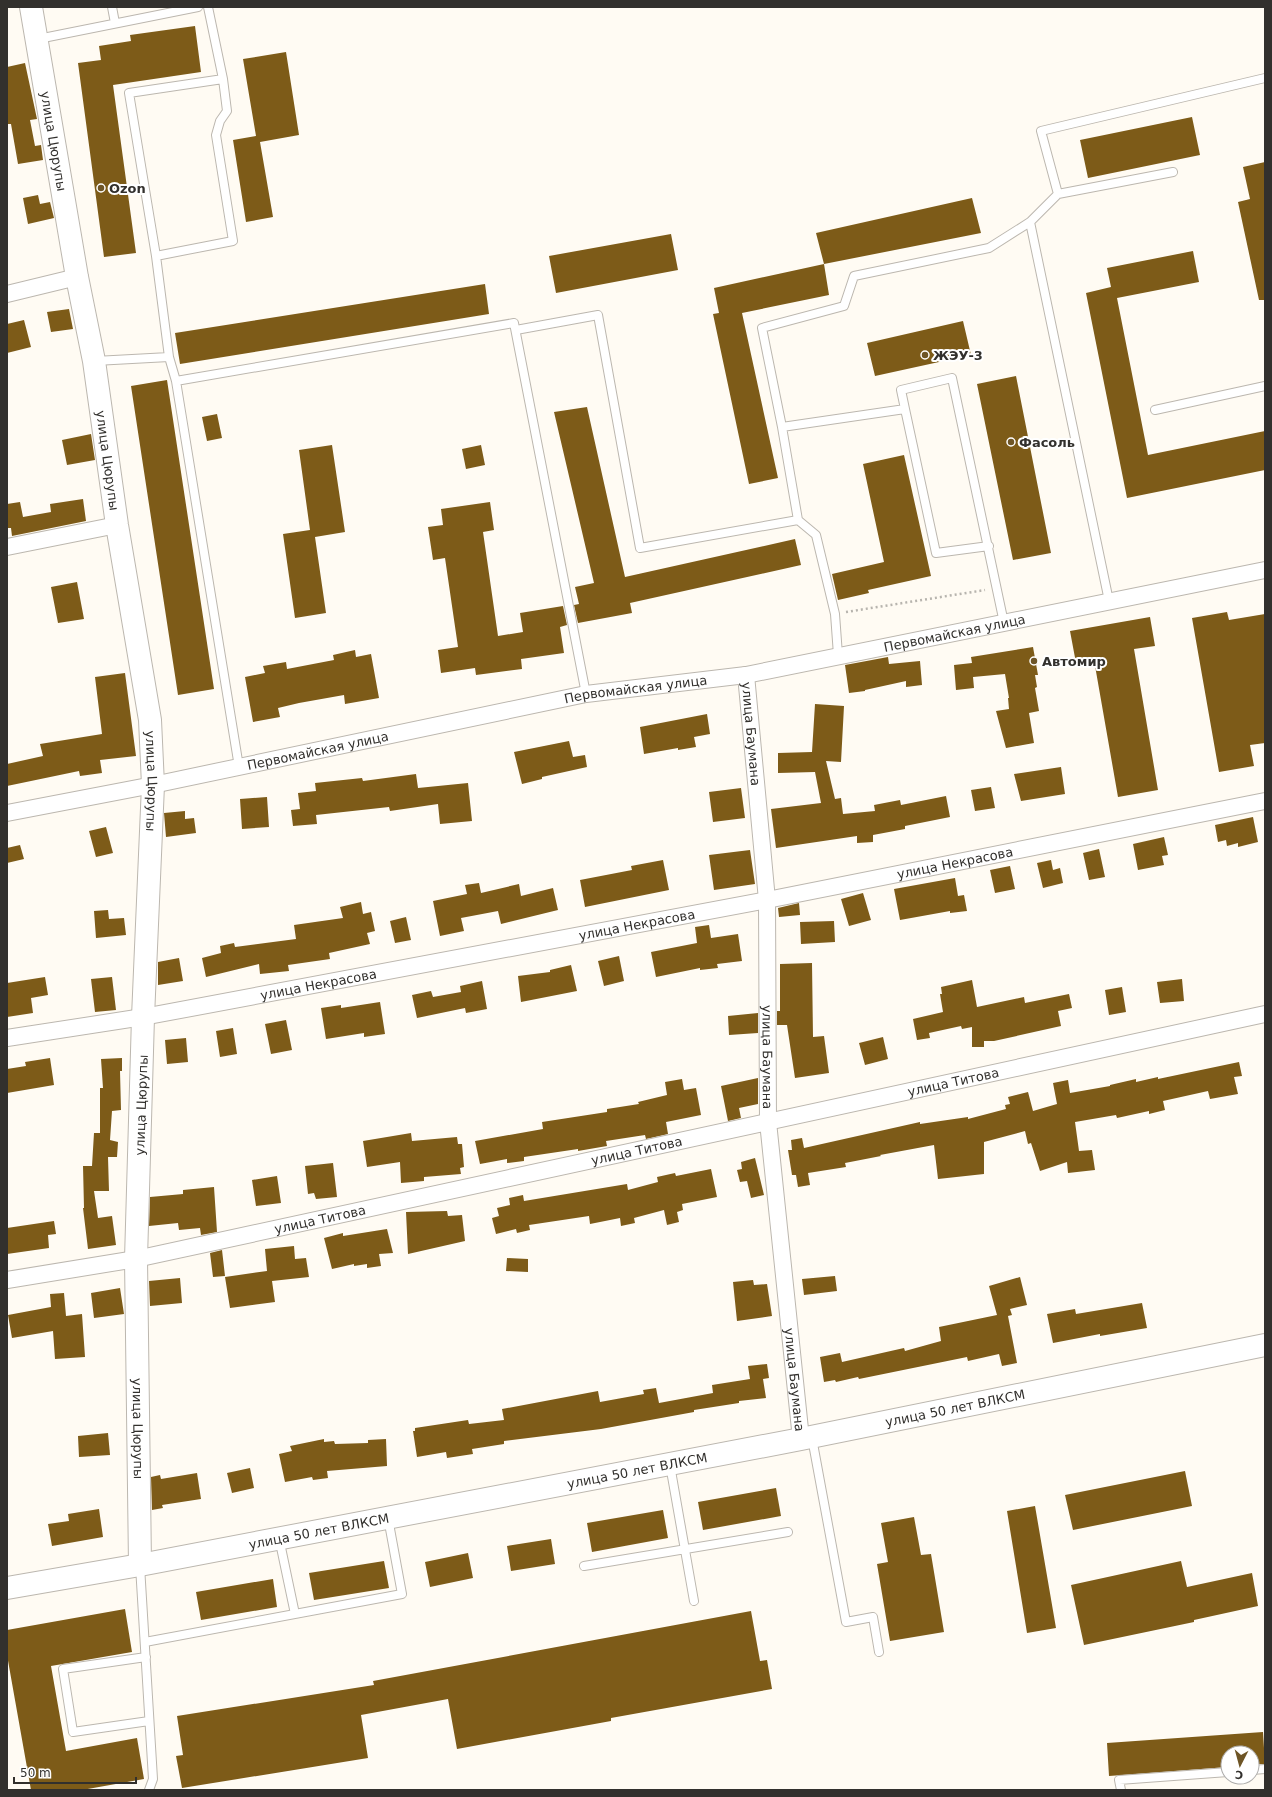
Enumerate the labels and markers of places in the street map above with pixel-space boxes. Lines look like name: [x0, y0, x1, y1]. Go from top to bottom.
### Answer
place label: Ozon: [109, 181, 146, 196]
marker: Ozon: [96, 183, 106, 193]
place label: ЖЭУ-3: [933, 348, 983, 363]
marker: ЖЭУ-3: [920, 350, 930, 360]
place label: Фасоль: [1019, 435, 1075, 450]
marker: Фасоль: [1006, 437, 1016, 447]
place label: Автомир: [1042, 654, 1106, 669]
marker: Автомир: [1029, 656, 1039, 666]

